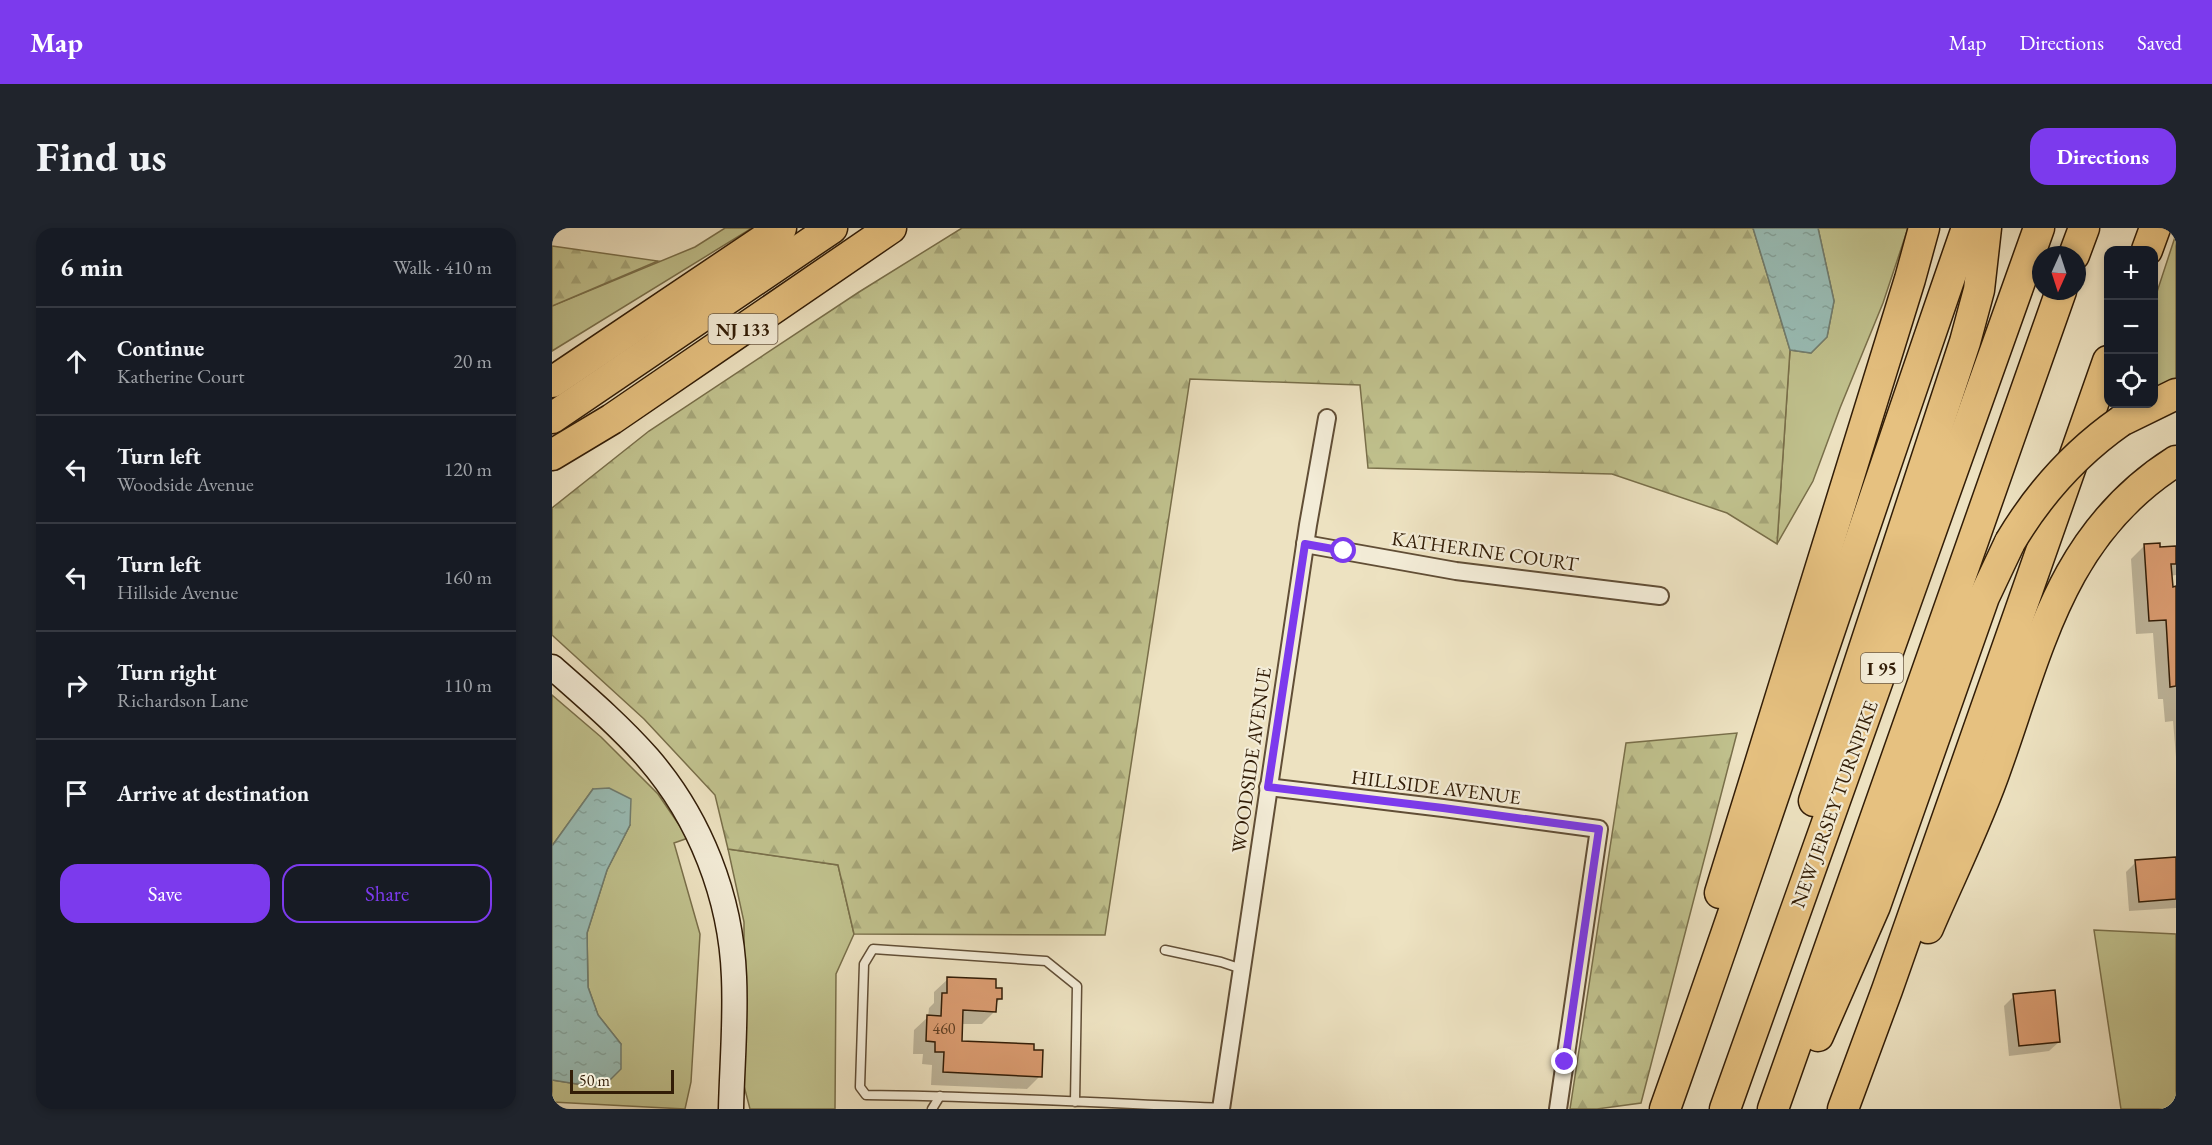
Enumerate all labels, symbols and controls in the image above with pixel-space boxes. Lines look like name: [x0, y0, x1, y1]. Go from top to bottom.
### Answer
text: Map: [30, 24, 83, 60]
text: Map: [1949, 29, 1986, 56]
text: Directions: [2019, 29, 2104, 56]
text: Saved: [2137, 29, 2182, 56]
button: Directions: [2030, 128, 2176, 185]
text: Find us: [36, 129, 167, 184]
north arrow: [2032, 246, 2086, 300]
map controls: [2104, 246, 2158, 408]
button: +: [2104, 246, 2158, 300]
text: 6 min: [60, 250, 123, 284]
text: Walk · 410 m: [393, 254, 492, 280]
button: −: [2104, 300, 2158, 354]
road number: NJ 133: [708, 314, 777, 344]
text: Continue: [117, 334, 204, 363]
icon: ahead: [60, 345, 93, 378]
text: 20 m: [453, 348, 492, 374]
button: locate: [2104, 354, 2158, 408]
text: Katherine Court: [117, 363, 245, 389]
text: Turn left: [117, 442, 201, 471]
icon: left: [60, 453, 93, 486]
text: 120 m: [444, 456, 492, 482]
text: Woodside Avenue: [117, 471, 254, 497]
street label: KATHERINE COURT: [1390, 525, 1581, 577]
route start: [1330, 537, 1356, 563]
text: Turn left: [117, 550, 201, 579]
icon: left: [60, 561, 93, 594]
text: 160 m: [444, 564, 492, 590]
text: Hillside Avenue: [117, 579, 238, 605]
road number: I 95: [1861, 653, 1903, 683]
text: Turn right: [117, 658, 216, 687]
street label: WOODSIDE AVENUE: [1225, 665, 1277, 855]
icon: right: [60, 669, 93, 702]
text: 110 m: [444, 672, 492, 698]
text: Richardson Lane: [117, 687, 248, 713]
street label: NEW JERSEY TURNPIKE: [1784, 697, 1884, 911]
street label: HILLSIDE AVENUE: [1350, 764, 1522, 810]
icon: arrive: [60, 777, 93, 810]
text: Arrive at destination: [117, 779, 309, 808]
button: Save: [60, 864, 270, 923]
button: Share: [282, 864, 492, 923]
house number: 460: [932, 1018, 956, 1039]
route end: [1551, 1048, 1577, 1074]
scale bar: [570, 1067, 674, 1094]
text: 50 m: [579, 1070, 610, 1091]

